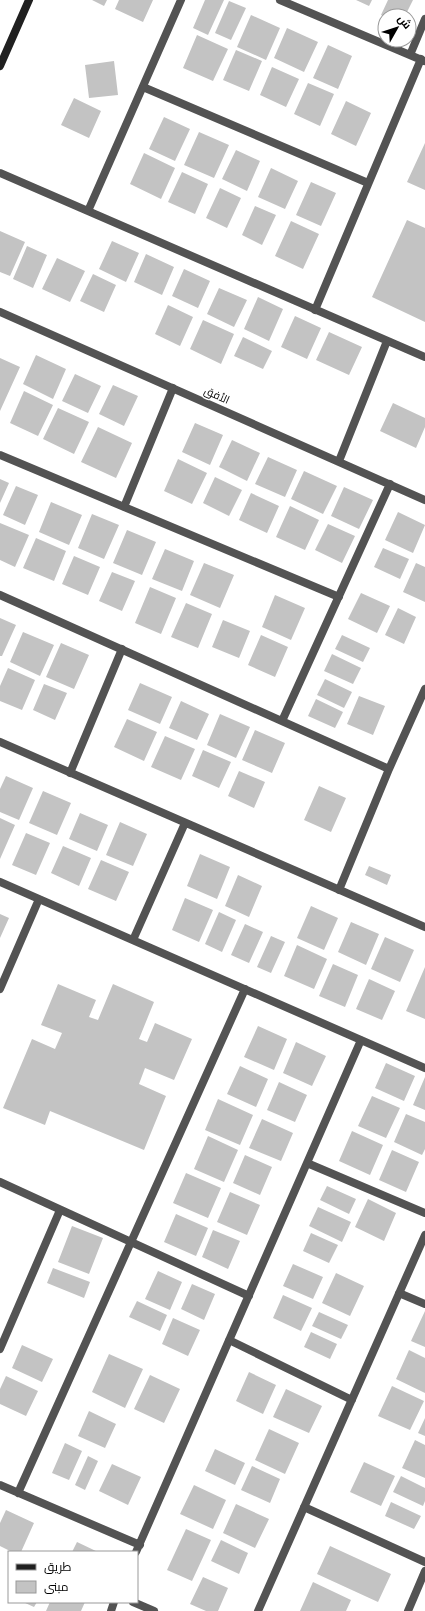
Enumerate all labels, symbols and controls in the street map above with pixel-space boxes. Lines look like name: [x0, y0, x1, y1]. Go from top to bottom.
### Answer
north arrow: [377, 8, 417, 48]
text: ش: [395, 12, 415, 32]
street label: الأفق: [202, 383, 232, 407]
legend: [8, 1551, 138, 1603]
text: طريق: [44, 1559, 72, 1574]
text: مبنى: [44, 1579, 69, 1594]

